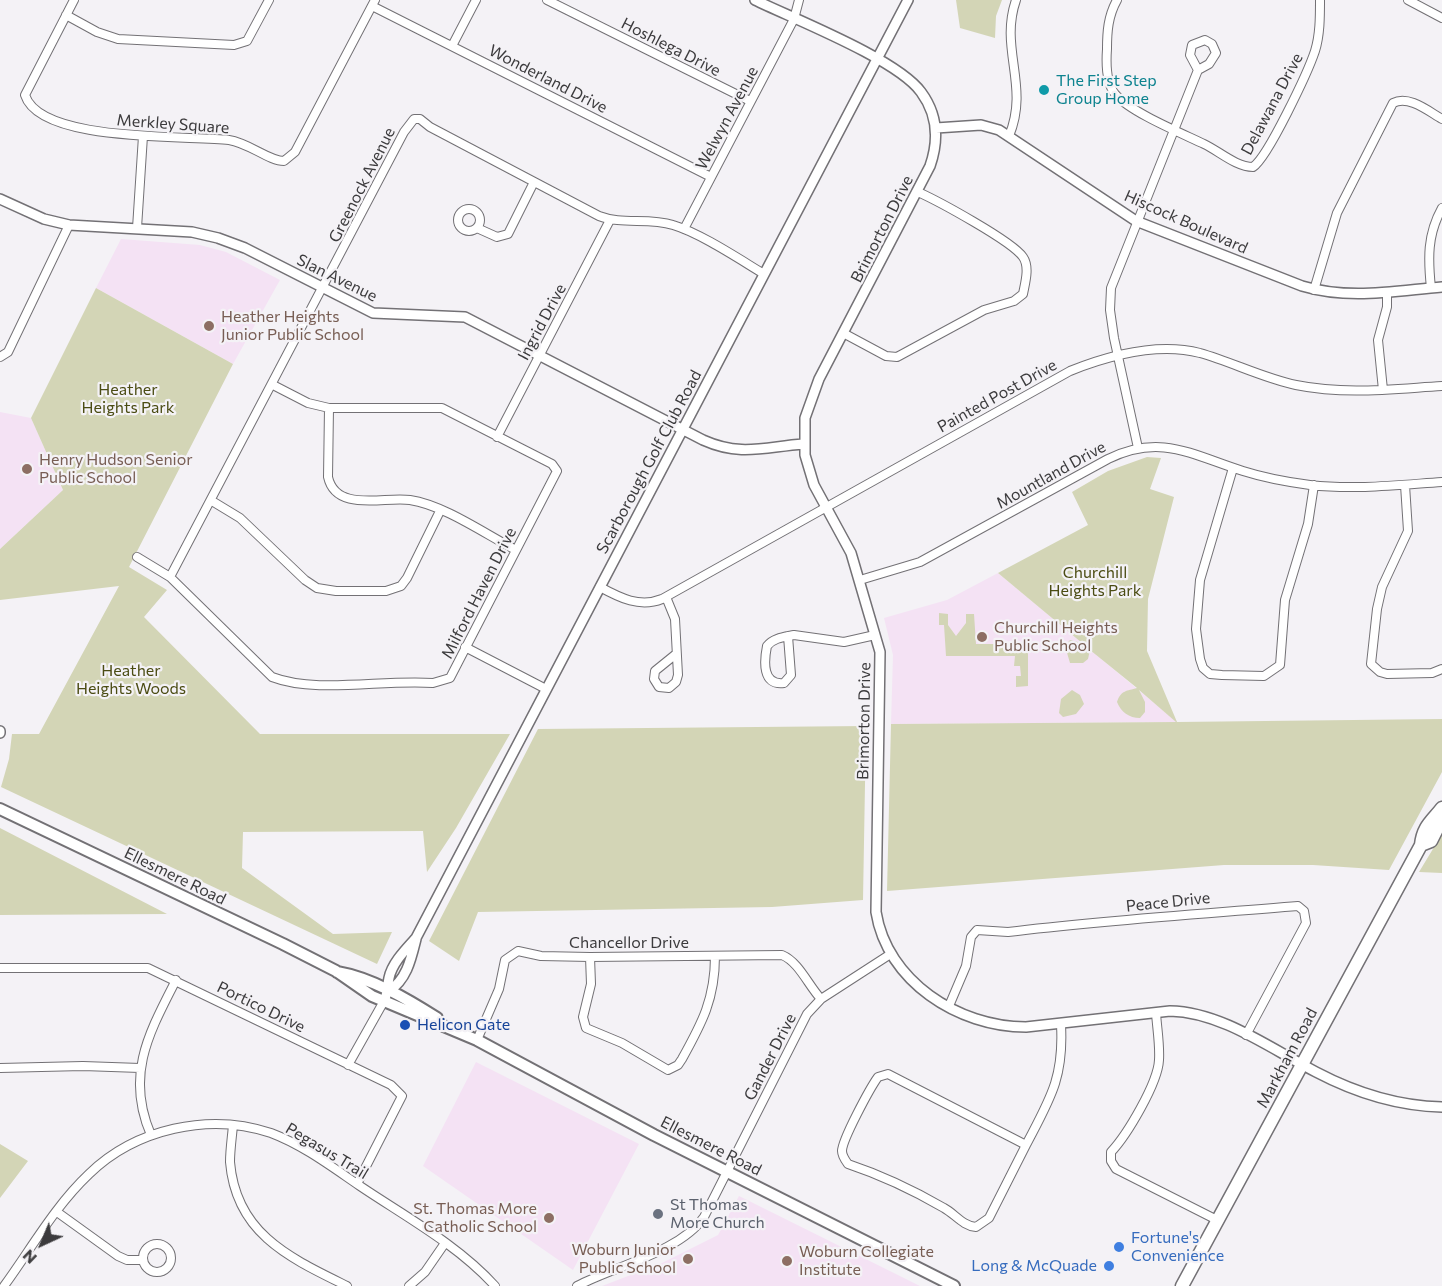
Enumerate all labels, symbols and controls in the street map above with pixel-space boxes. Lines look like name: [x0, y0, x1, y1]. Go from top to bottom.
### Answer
street label: Hoshlega Drive: [618, 14, 724, 80]
street label: Wonderland Drive: [485, 41, 611, 117]
street label: Delawana Drive: [1237, 50, 1307, 158]
street label: Welwyn Avenue: [692, 63, 762, 173]
place label: The First Step Group Home: [1056, 71, 1157, 109]
marker: The First Step Group Home: [1037, 83, 1051, 97]
street label: Merkley Square: [116, 110, 230, 138]
street label: Greenock Avenue: [325, 124, 399, 246]
street label: Brimorton Drive: [847, 172, 917, 286]
street label: Hiscock Boulevard: [1121, 186, 1251, 258]
street label: Slan Avenue: [294, 250, 380, 306]
street label: Ingrid Drive: [514, 281, 570, 363]
place label: Heather Heights Junior Public School: [221, 307, 364, 345]
marker: Heather Heights Junior Public School: [202, 319, 216, 333]
street label: Painted Post Drive: [934, 355, 1060, 437]
street label: Scarborough Golf Club Road: [592, 367, 706, 557]
park label: Heather Heights Park: [82, 380, 174, 418]
street label: Mountland Drive: [993, 437, 1109, 513]
place label: Henry Hudson Senior Public School: [39, 450, 193, 488]
marker: Henry Hudson Senior Public School: [20, 462, 34, 476]
street label: Milford Haven Drive: [438, 524, 520, 662]
park label: Churchill Heights Park: [1049, 563, 1141, 601]
place label: Churchill Heights Public School: [994, 618, 1118, 656]
marker: Churchill Heights Public School: [975, 630, 989, 644]
park label: Heather Heights Woods: [76, 661, 186, 699]
street label: Brimorton Drive: [853, 662, 875, 780]
street label: Ellesmere Road: [121, 843, 229, 909]
street label: Peace Drive: [1125, 888, 1211, 916]
street label: Chancellor Drive: [569, 933, 689, 953]
street label: Portico Drive: [214, 977, 308, 1037]
street label: Markham Road: [1253, 1005, 1321, 1111]
street label: Gander Drive: [740, 1010, 800, 1104]
place label: Helicon Gate: [417, 1015, 510, 1035]
marker: Helicon Gate: [398, 1018, 412, 1032]
street label: Ellesmere Road: [657, 1112, 765, 1180]
street label: Pegasus Trail: [282, 1119, 372, 1183]
place label: St Thomas More Church: [670, 1195, 765, 1233]
place label: St. Thomas More Catholic School: [413, 1199, 537, 1237]
marker: St Thomas More Church: [651, 1207, 665, 1221]
marker: St. Thomas More Catholic School: [542, 1211, 556, 1225]
north arrow: [12, 1214, 72, 1274]
place label: Fortune's Convenience: [1131, 1228, 1224, 1266]
place label: Woburn Junior Public School: [571, 1240, 676, 1278]
marker: Fortune's Convenience: [1112, 1240, 1126, 1254]
place label: Woburn Collegiate Institute: [799, 1242, 934, 1280]
text: N: [18, 1246, 40, 1268]
marker: Woburn Junior Public School: [681, 1252, 695, 1266]
marker: Woburn Collegiate Institute: [780, 1254, 794, 1268]
place label: Long & McQuade: [971, 1256, 1097, 1276]
marker: Long & McQuade: [1102, 1259, 1116, 1273]

